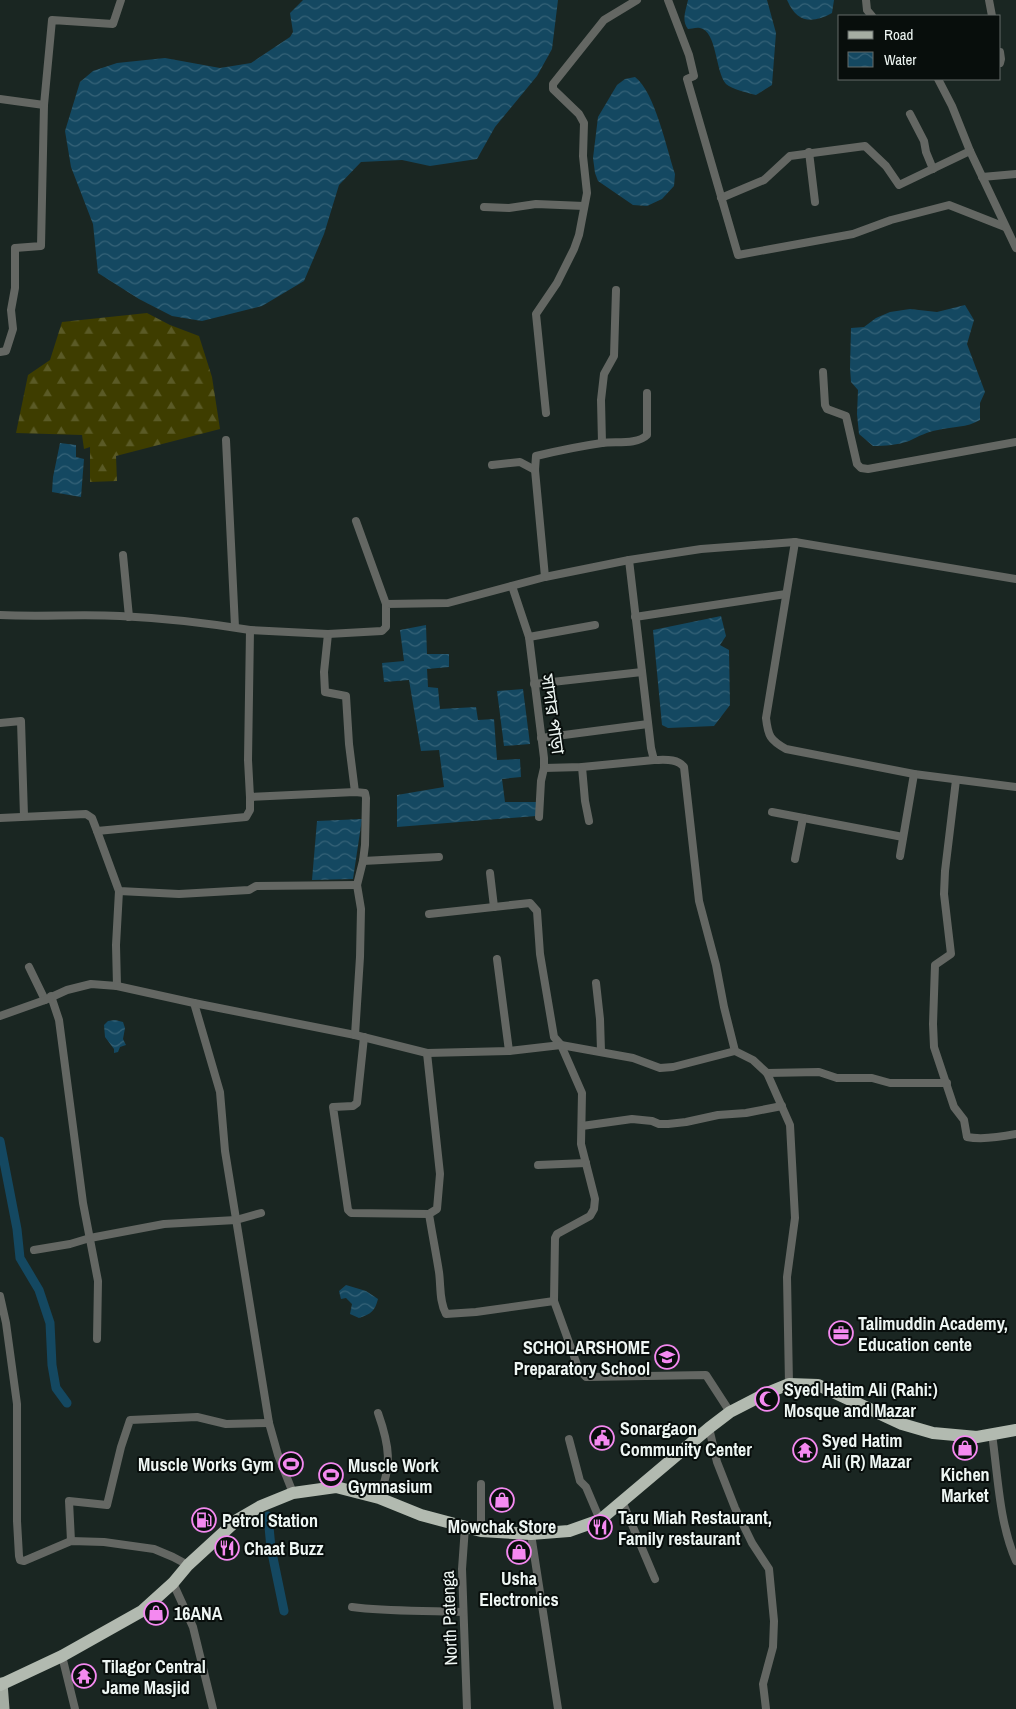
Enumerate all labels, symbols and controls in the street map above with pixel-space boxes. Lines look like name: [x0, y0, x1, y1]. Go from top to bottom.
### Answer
legend: [838, 15, 1001, 80]
text: Road: [884, 24, 913, 45]
text: Water: [884, 49, 916, 70]
street label: সাদার পাড়া: [535, 671, 571, 756]
place label: Talimuddin Academy, Education cente: [858, 1311, 1008, 1357]
office icon: Talimuddin Academy, Education cente: [828, 1320, 854, 1346]
place label: SCHOLARSHOME Preparatory School: [514, 1335, 650, 1381]
school or university icon: SCHOLARSHOME Preparatory School: [654, 1344, 680, 1370]
place label: Syed Hatim Ali (Rahi:) Mosque and Mazar: [784, 1377, 938, 1423]
mosque icon: Syed Hatim Ali (Rahi:) Mosque and Mazar: [754, 1386, 780, 1412]
place label: Sonargaon Community Center: [620, 1416, 752, 1462]
public building icon: Sonargaon Community Center: [589, 1425, 615, 1451]
place label: Syed Hatim Ali (R) Mazar: [822, 1428, 912, 1474]
shop icon: Kichen Market: [952, 1435, 978, 1461]
temple icon: Syed Hatim Ali (R) Mazar: [792, 1437, 818, 1463]
sports icon: Muscle Works Gym: [278, 1451, 304, 1477]
place label: Muscle Works Gym: [138, 1452, 274, 1477]
place label: Muscle Work Gymnasium: [348, 1453, 440, 1499]
sports icon: Muscle Work Gymnasium: [318, 1462, 344, 1488]
place label: Kichen Market: [940, 1462, 990, 1508]
shop icon: Mowchak Store: [489, 1487, 515, 1513]
place label: Taru Miah Restaurant, Family restaurant: [618, 1505, 772, 1551]
fuel station icon: Petrol Station: [191, 1507, 217, 1533]
place label: Petrol Station: [222, 1508, 318, 1533]
place label: Mowchak Store: [448, 1514, 556, 1539]
restaurant icon: Taru Miah Restaurant, Family restaurant: [587, 1514, 613, 1540]
restaurant icon: Chaat Buzz: [214, 1535, 240, 1561]
place label: Chaat Buzz: [244, 1536, 324, 1561]
shop icon: Usha Electronics: [506, 1539, 532, 1565]
place label: Usha Electronics: [479, 1566, 559, 1612]
street label: North Patenga: [435, 1570, 463, 1666]
shop icon: 16ANA: [143, 1600, 169, 1626]
place label: 16ANA: [174, 1601, 223, 1626]
place label: Tilagor Central Jame Masjid: [102, 1654, 206, 1700]
temple icon: Tilagor Central Jame Masjid: [71, 1663, 97, 1689]

